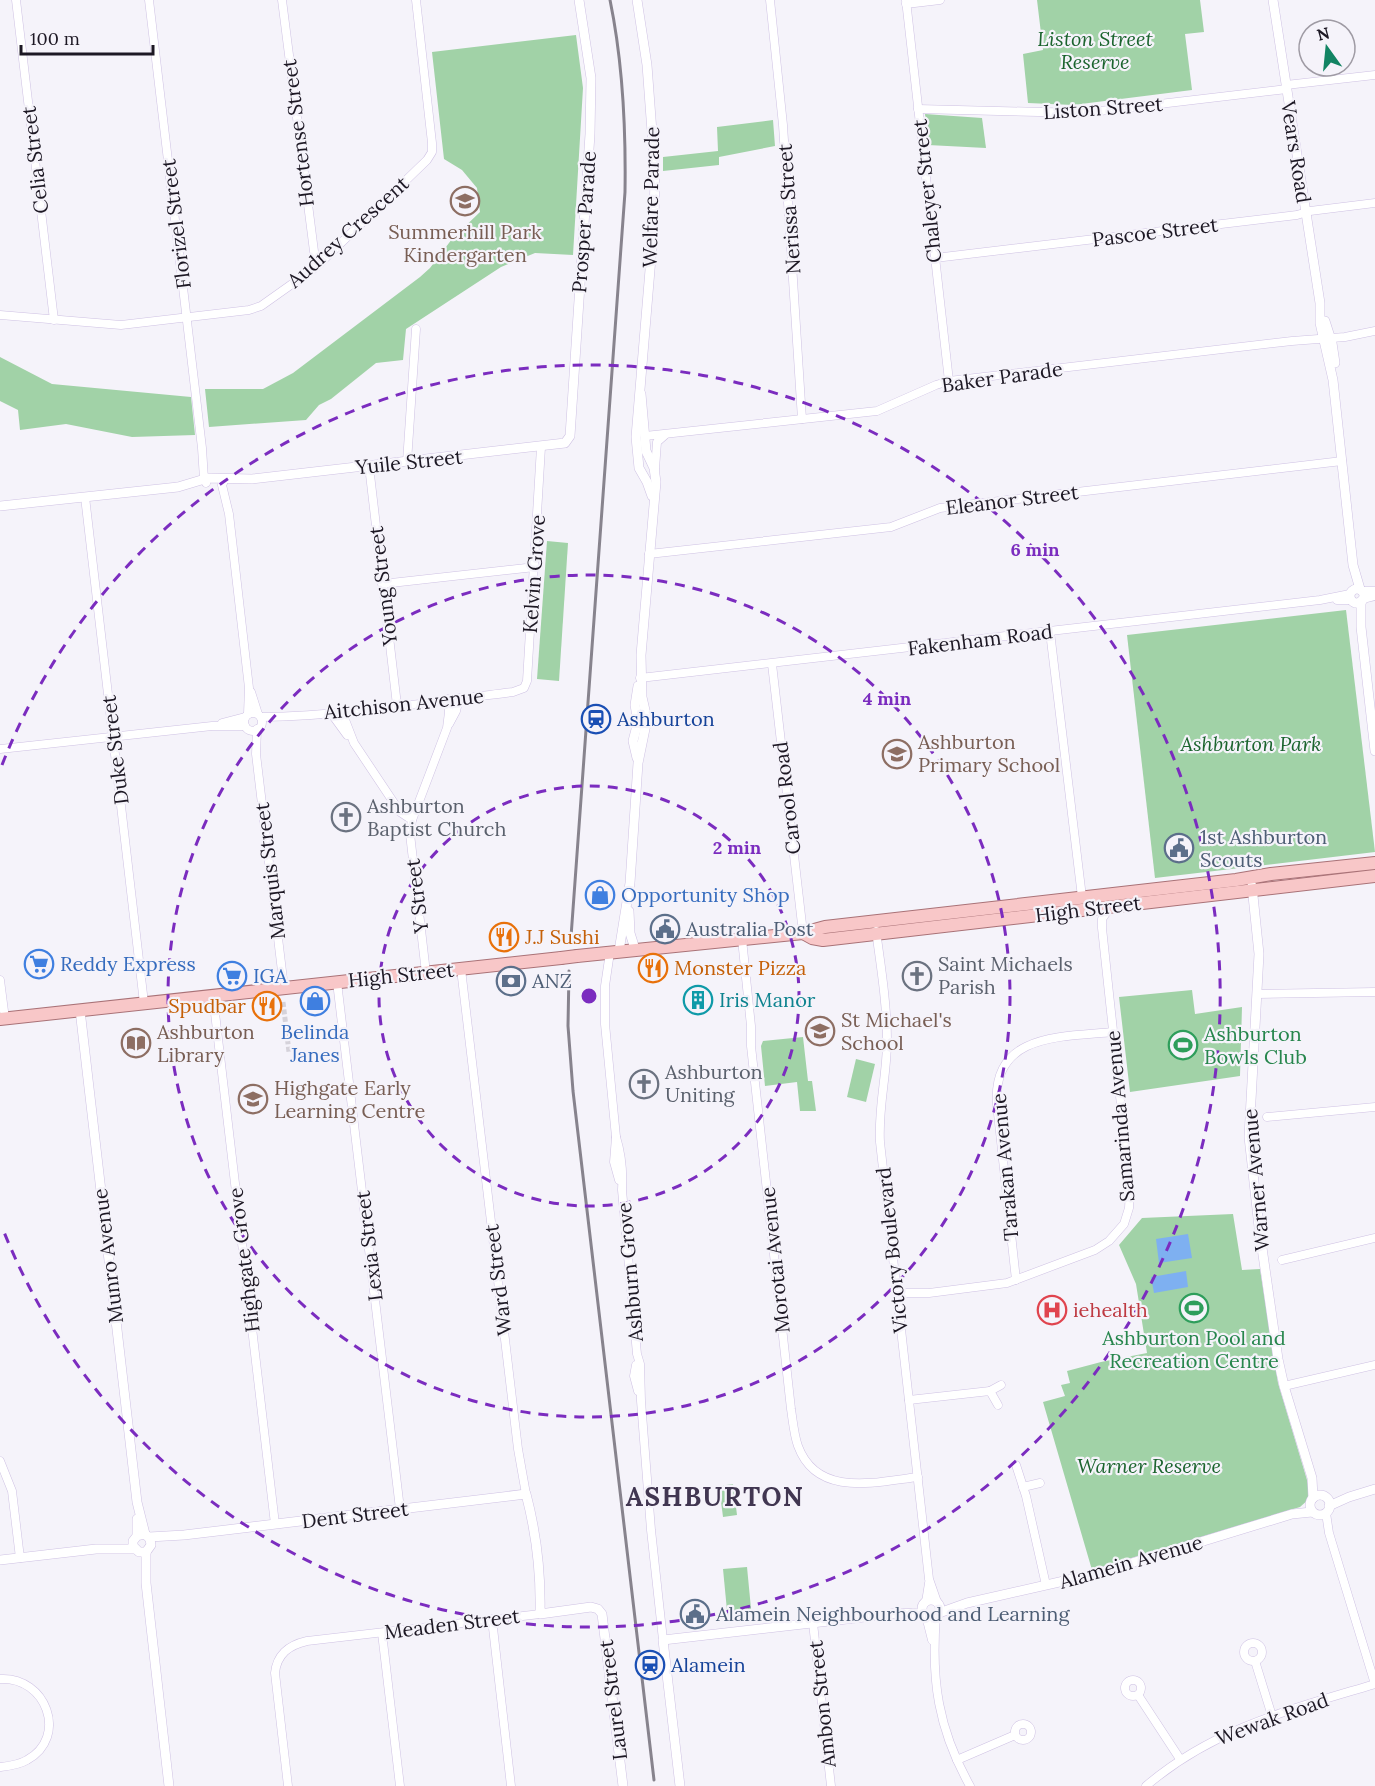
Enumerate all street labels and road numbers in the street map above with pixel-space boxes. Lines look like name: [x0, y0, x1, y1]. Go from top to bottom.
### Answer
street label: Hortense Street: [276, 58, 319, 208]
street label: Liston Street: [1042, 91, 1164, 124]
street label: Vears Road: [1276, 98, 1317, 205]
street label: Celia Street: [15, 105, 54, 215]
street label: Chaleyer Street: [907, 118, 946, 264]
street label: Welfare Parade: [637, 126, 664, 268]
street label: Nerissa Street: [771, 143, 806, 275]
street label: Prosper Parade: [566, 150, 601, 294]
street label: Florizel Street: [155, 157, 196, 290]
street label: Audrey Crescent: [281, 170, 414, 294]
street label: Pascoe Street: [1091, 211, 1220, 252]
street label: Baker Parade: [940, 356, 1064, 397]
street label: Yuile Street: [353, 443, 464, 480]
street label: Eleanor Street: [944, 479, 1080, 520]
street label: Kelvin Grove: [517, 514, 550, 634]
street label: Young Street: [363, 525, 402, 648]
street label: Fakenham Road: [906, 618, 1054, 661]
street label: Aitchison Avenue: [322, 683, 485, 724]
street label: Duke Street: [95, 694, 134, 806]
street label: Carool Road: [767, 740, 806, 856]
street label: Marquis Street: [249, 801, 290, 941]
street label: Y Street: [400, 857, 434, 936]
street label: High Street: [1034, 890, 1143, 927]
street label: High Street: [347, 956, 455, 993]
street label: Samarinda Avenue: [1100, 1029, 1139, 1203]
street label: Tarakan Avenue: [986, 1092, 1023, 1242]
street label: Warner Avenue: [1237, 1108, 1274, 1252]
street label: Victory Boulevard: [870, 1166, 913, 1335]
street label: Highgate Grove: [222, 1186, 265, 1334]
street label: Morotai Avenue: [754, 1186, 795, 1334]
street label: Munro Avenue: [87, 1187, 128, 1325]
street label: Lexia Street: [349, 1189, 388, 1303]
street label: Ashburn Grove: [611, 1201, 648, 1344]
street label: Ward Street: [478, 1223, 517, 1337]
street label: Dent Street: [300, 1496, 410, 1533]
street label: Alamein Avenue: [1055, 1529, 1206, 1594]
street label: Meaden Street: [383, 1603, 521, 1644]
street label: Laurel Street: [593, 1638, 632, 1762]
street label: Ambon Street: [802, 1639, 841, 1770]
street label: Wewak Road: [1212, 1687, 1332, 1751]

